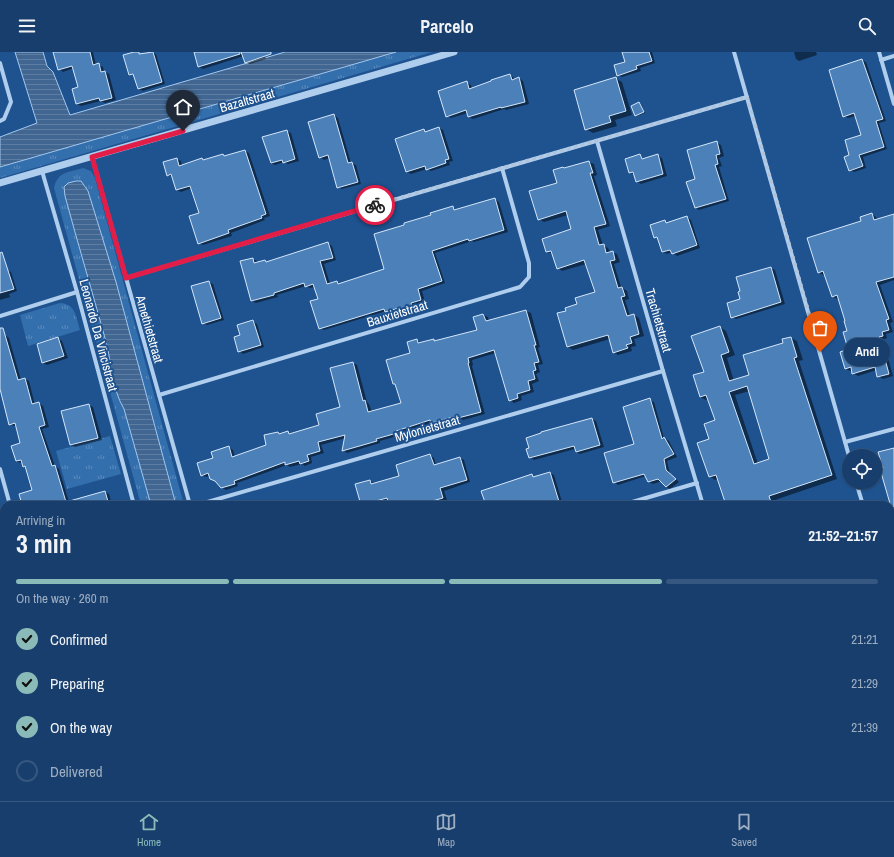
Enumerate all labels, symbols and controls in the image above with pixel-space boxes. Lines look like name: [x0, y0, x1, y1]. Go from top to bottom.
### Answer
text: Parcelo: [420, 14, 474, 39]
icon: menu: [16, 15, 38, 37]
icon: search: [856, 15, 878, 37]
street label: Bazaltstraat: [218, 85, 277, 116]
pin: [166, 90, 200, 131]
icon: home: [172, 96, 194, 118]
courier: [355, 185, 395, 225]
icon: bike: [364, 194, 386, 216]
street label: Leonardo Da Vincistraat: [75, 277, 122, 393]
street label: Trachietstraat: [641, 286, 676, 354]
street label: Amethietstraat: [132, 293, 167, 365]
street label: Bauxietstraat: [365, 296, 430, 331]
pin: [803, 311, 837, 352]
icon: bag: [809, 317, 831, 339]
callout: Andi: [844, 338, 890, 366]
text: Andi: [855, 343, 879, 360]
street label: Mylonietstraat: [393, 411, 462, 446]
map controls: [842, 449, 882, 489]
button: locate: [842, 449, 882, 489]
text: Arriving in: [16, 512, 65, 529]
text: 21:52–21:57: [808, 525, 878, 546]
text: 3 min: [16, 526, 72, 561]
text: On the way · 260 m: [16, 590, 108, 607]
icon: check: [16, 628, 38, 650]
text: Confirmed: [50, 629, 107, 650]
text: 21:21: [851, 631, 878, 648]
icon: check: [16, 672, 38, 694]
text: Preparing: [50, 673, 104, 694]
text: 21:29: [851, 675, 878, 692]
icon: check: [16, 716, 38, 738]
text: On the way: [50, 717, 112, 738]
text: 21:39: [851, 719, 878, 736]
text: Delivered: [50, 761, 103, 782]
tab: Home: [137, 811, 161, 849]
tab: Map: [435, 811, 457, 849]
tab: Saved: [731, 811, 757, 849]

